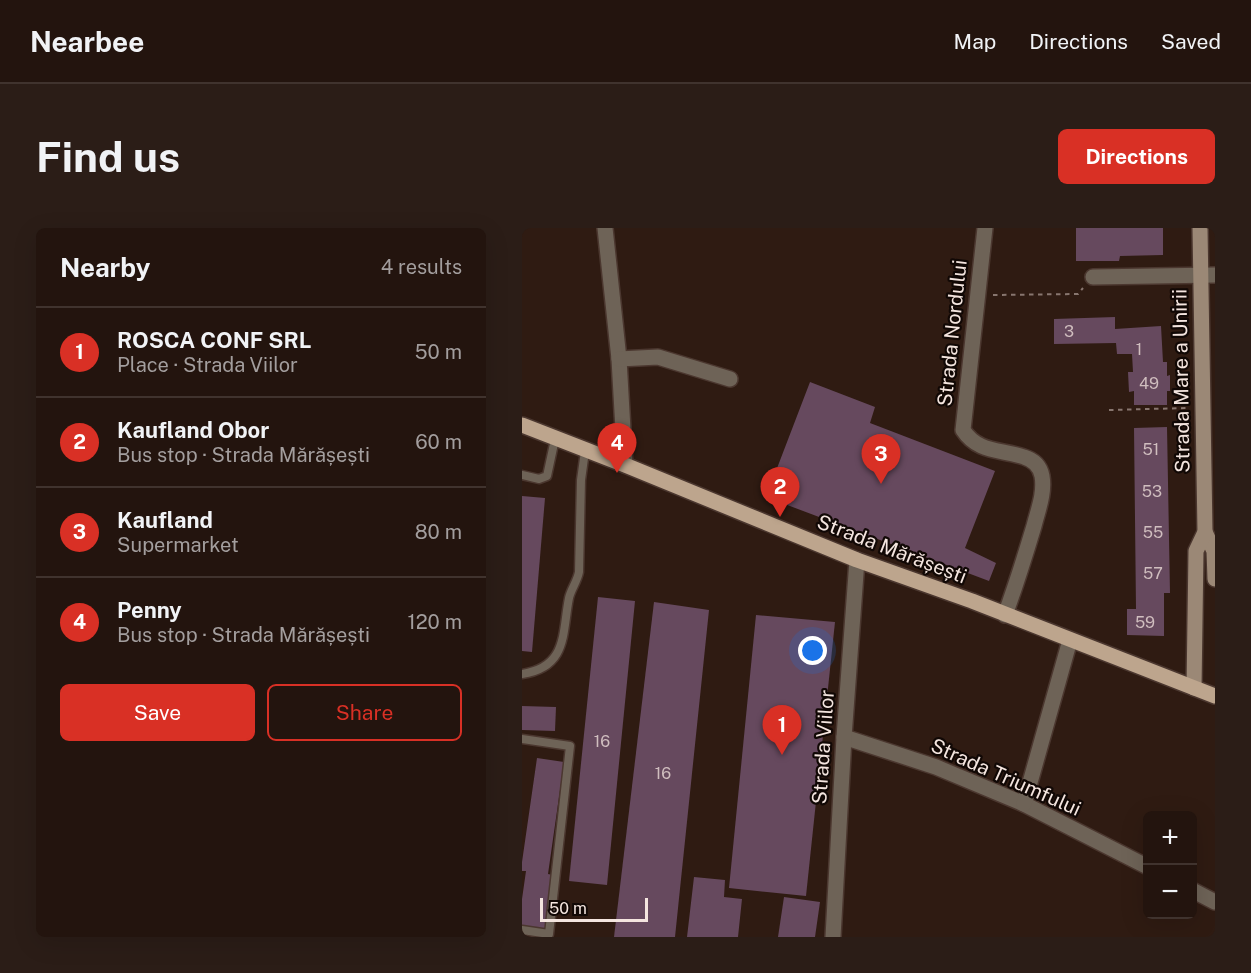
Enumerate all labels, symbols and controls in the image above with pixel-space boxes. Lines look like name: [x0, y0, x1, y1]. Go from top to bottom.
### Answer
text: Nearbee: [30, 25, 144, 58]
text: Map: [954, 29, 996, 54]
text: Directions: [1029, 29, 1128, 54]
text: Saved: [1161, 29, 1221, 54]
button: Directions: [1058, 129, 1215, 184]
text: Find us: [36, 132, 180, 181]
text: Nearby: [60, 252, 150, 283]
text: 4 results: [381, 255, 462, 279]
street label: Strada Nordului: [932, 259, 972, 407]
street label: Strada Mare a Unirii: [1167, 289, 1195, 473]
house number: 3: [1064, 322, 1074, 341]
text: ROSCA CONF SRL: [117, 327, 312, 353]
text: 1: [75, 340, 84, 364]
text: 50 m: [415, 340, 462, 364]
house number: 1: [1136, 340, 1142, 359]
text: Place · Strada Viilor: [117, 353, 298, 377]
house number: 49: [1139, 374, 1159, 393]
text: Kaufland Obor: [117, 417, 269, 443]
pin: 4: [598, 424, 637, 473]
text: 2: [73, 430, 86, 454]
text: 60 m: [415, 430, 462, 454]
pin: 3: [862, 434, 900, 484]
house number: 51: [1143, 440, 1159, 459]
text: Bus stop · Strada Mărășești: [117, 443, 370, 467]
pin: 2: [760, 468, 800, 517]
house number: 53: [1142, 482, 1162, 501]
text: Kaufland: [117, 507, 213, 533]
street label: Strada Mărășești: [814, 509, 970, 589]
text: 3: [73, 520, 86, 544]
text: 80 m: [415, 520, 462, 544]
house number: 55: [1143, 523, 1163, 542]
text: Supermarket: [117, 533, 239, 557]
house number: 57: [1143, 564, 1163, 583]
text: Penny: [117, 597, 182, 623]
text: 4: [73, 610, 86, 634]
text: 120 m: [408, 610, 462, 634]
house number: 59: [1135, 613, 1155, 632]
text: Bus stop · Strada Mărășești: [117, 623, 370, 647]
your location: [798, 636, 827, 665]
button: Save: [60, 684, 255, 741]
button: Share: [267, 684, 462, 741]
street label: Strada Viilor: [807, 689, 839, 805]
pin: 1: [762, 706, 802, 755]
house number: 16: [594, 732, 610, 751]
street label: Strada Triumfului: [927, 733, 1085, 821]
house number: 16: [655, 764, 671, 783]
map controls: [1143, 811, 1197, 919]
button: +: [1143, 811, 1197, 865]
button: −: [1143, 865, 1197, 919]
scale bar: [540, 895, 648, 922]
text: 50 m: [549, 899, 587, 918]

